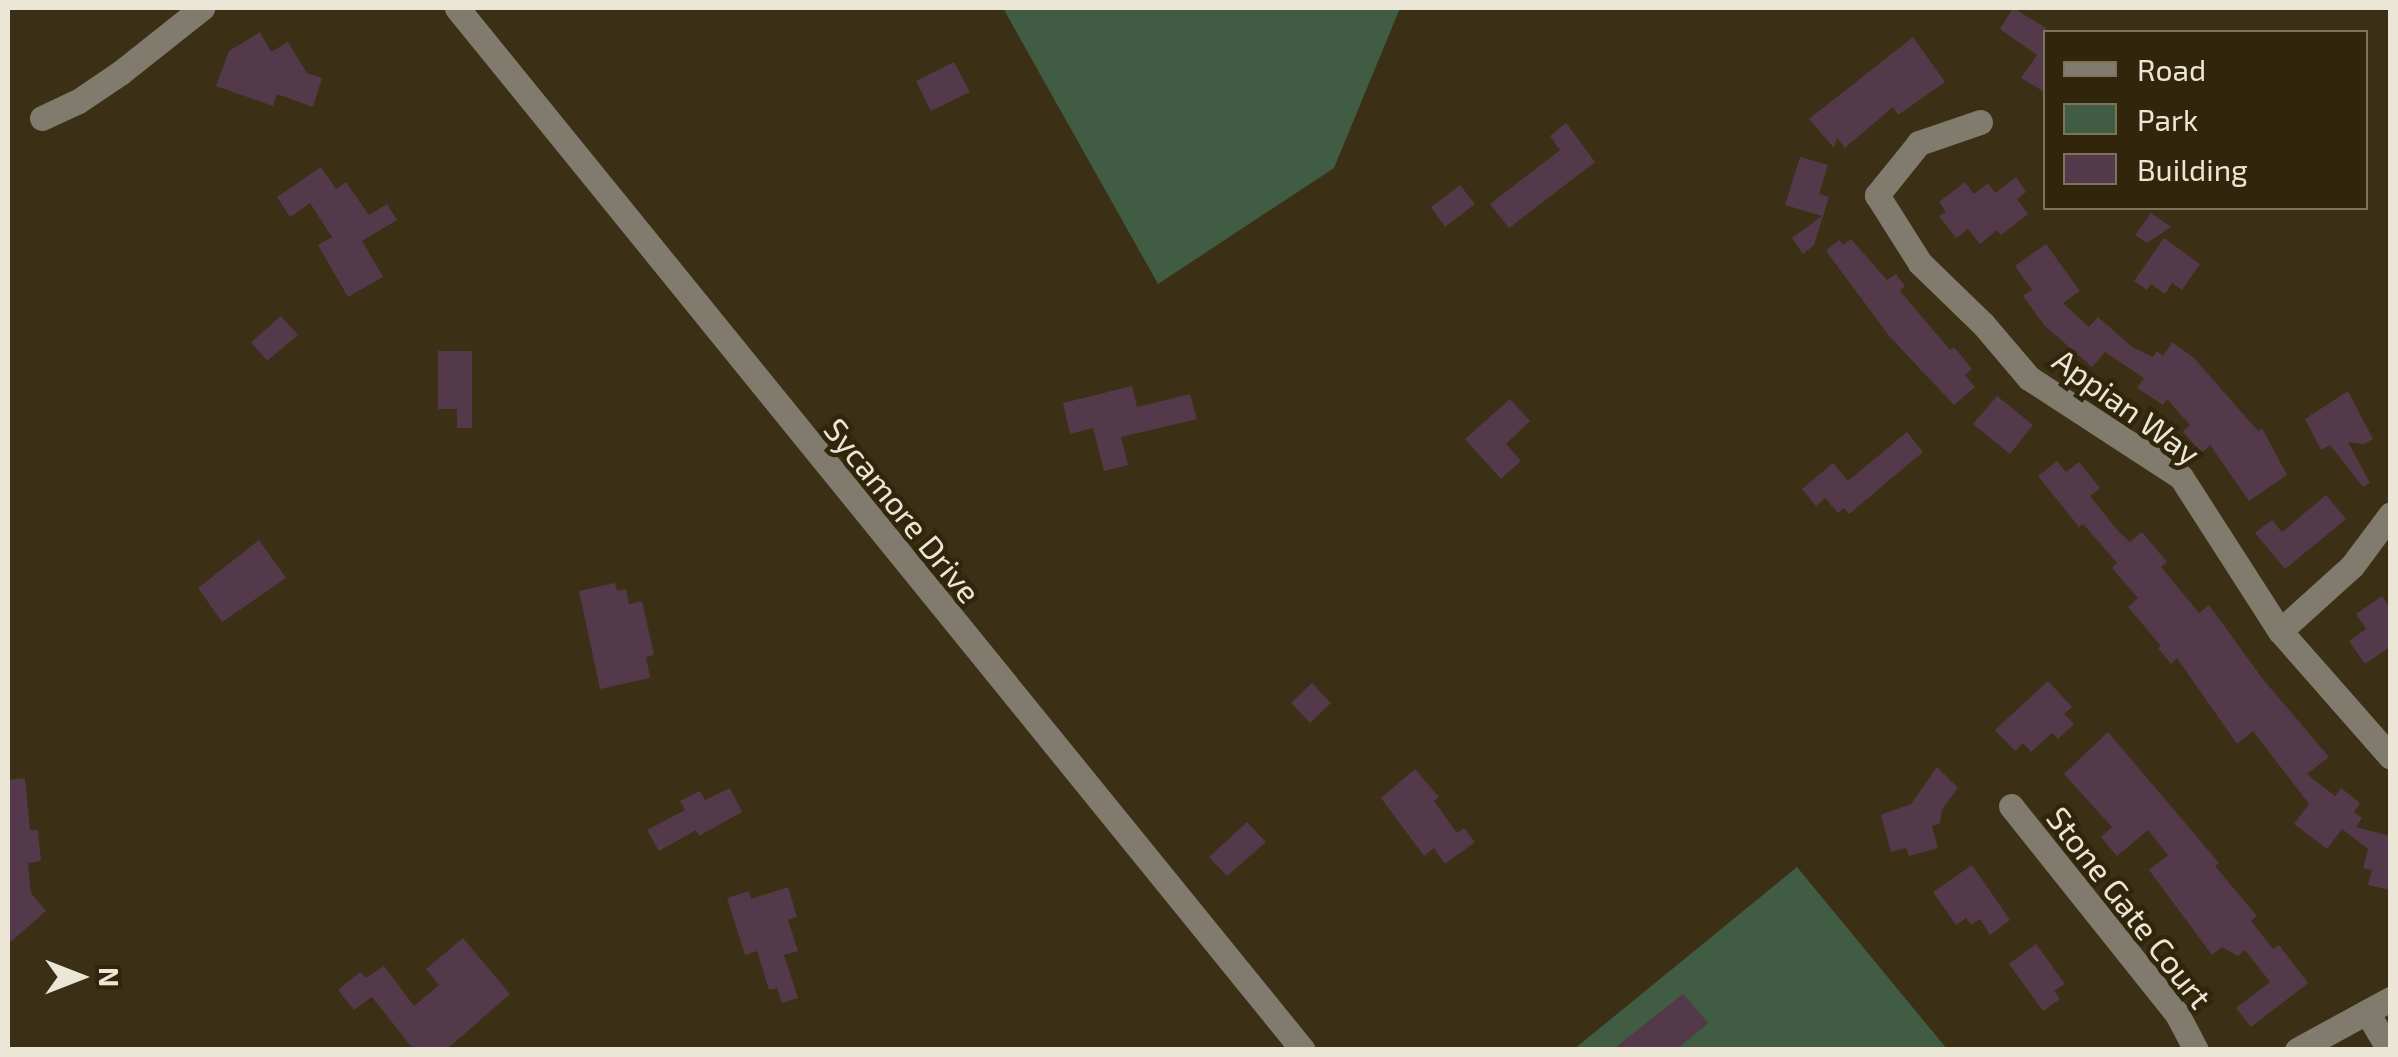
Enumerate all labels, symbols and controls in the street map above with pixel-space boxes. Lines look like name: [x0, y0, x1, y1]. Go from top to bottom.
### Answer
legend: [2043, 30, 2368, 210]
text: Road: [2137, 51, 2206, 87]
text: Park: [2137, 101, 2198, 137]
text: Building: [2137, 151, 2248, 187]
street label: Appian Way: [2046, 340, 2208, 472]
street label: Sycamore Drive: [817, 410, 989, 610]
street label: Stone Gate Court: [2039, 799, 2221, 1015]
north arrow: [30, 927, 130, 1027]
text: N: [93, 967, 127, 987]

